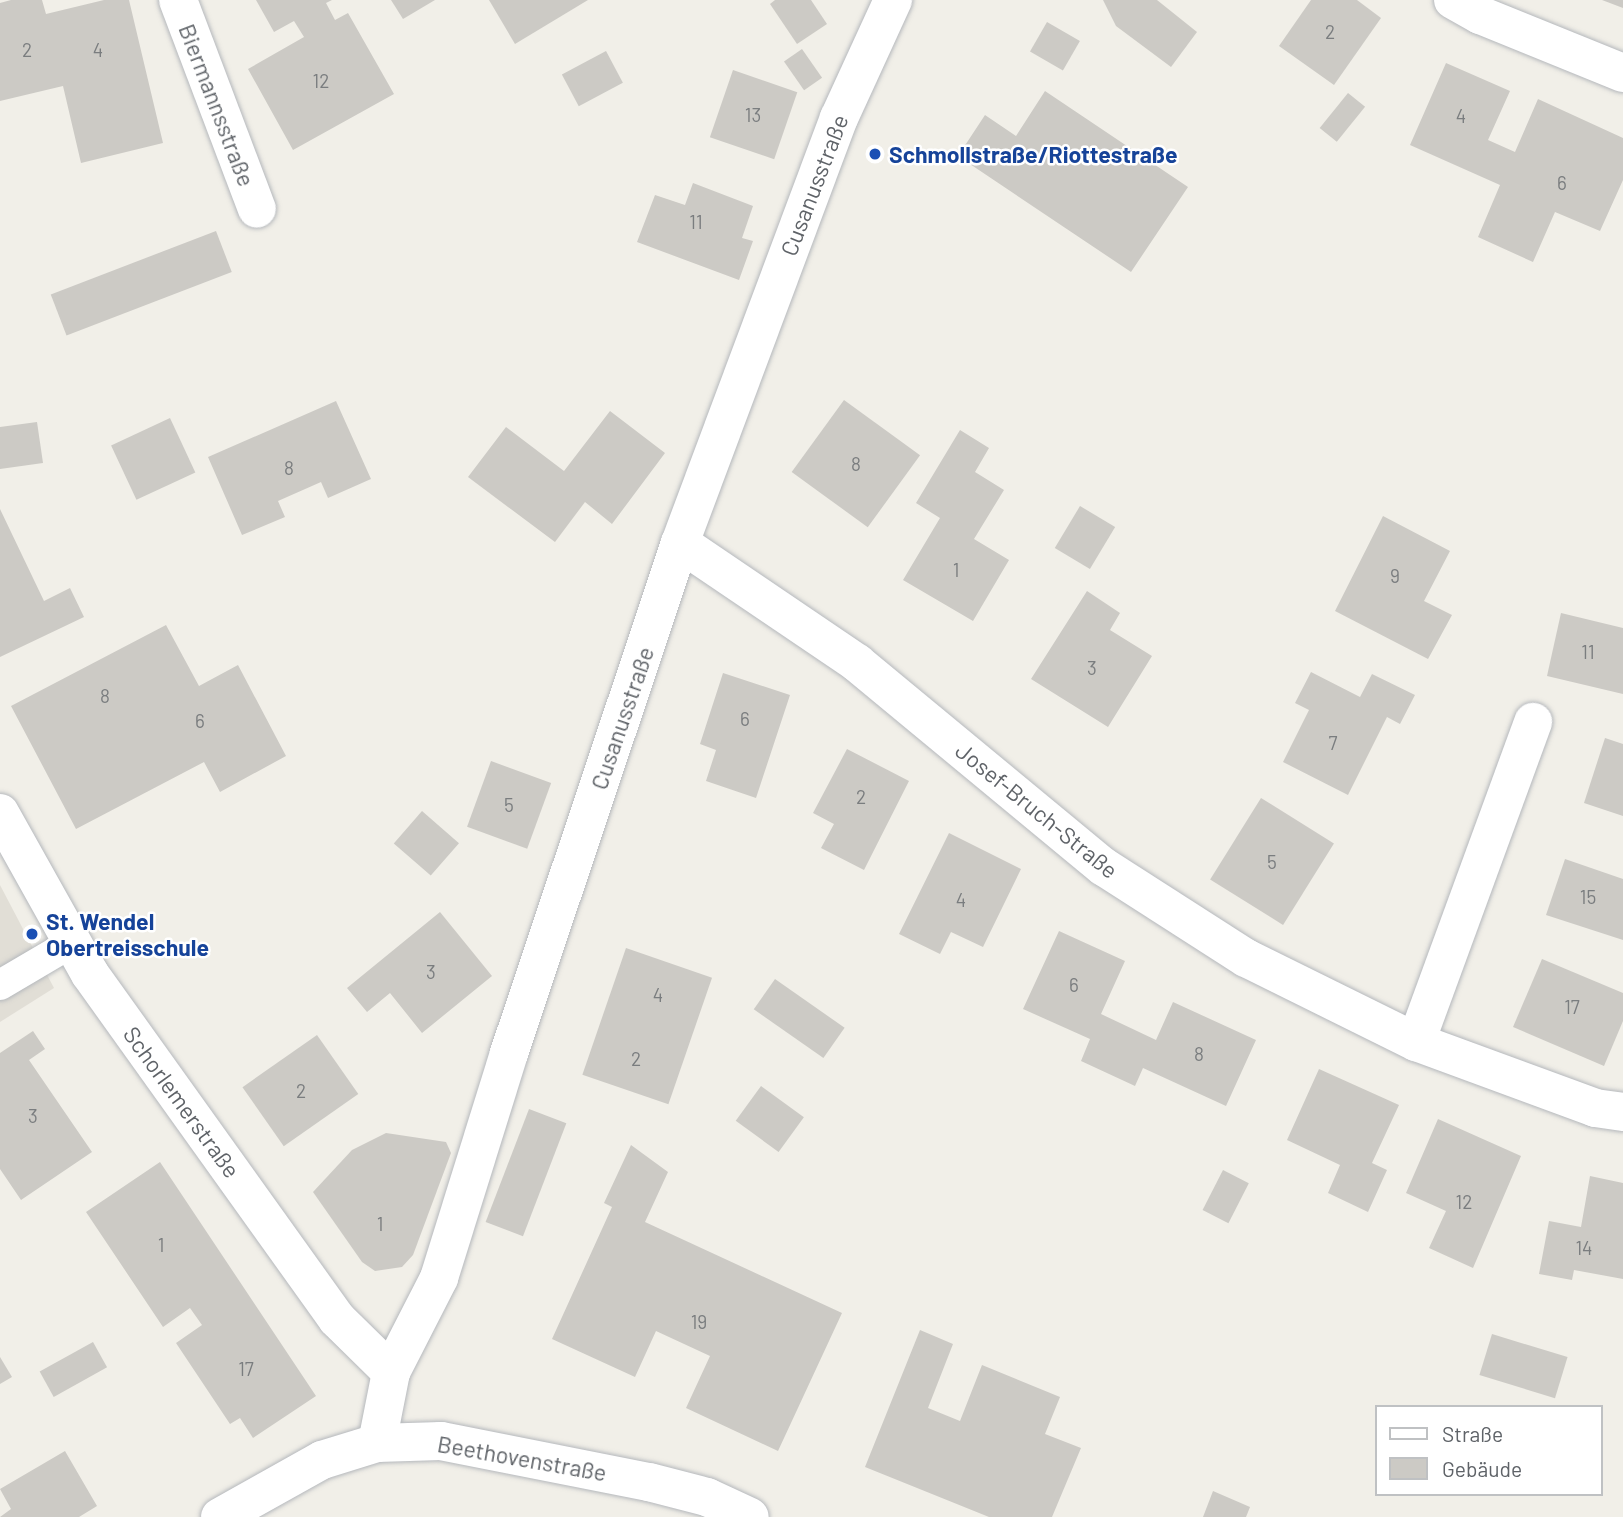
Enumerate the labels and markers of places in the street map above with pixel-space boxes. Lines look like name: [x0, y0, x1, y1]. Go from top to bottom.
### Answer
place label: Schmollstraße/Riottestraße: [889, 140, 1178, 168]
marker: Schmollstraße/Riottestraße: [867, 146, 883, 162]
place label: St. Wendel Obertreisschule: [46, 907, 209, 961]
marker: St. Wendel Obertreisschule: [24, 926, 40, 942]

